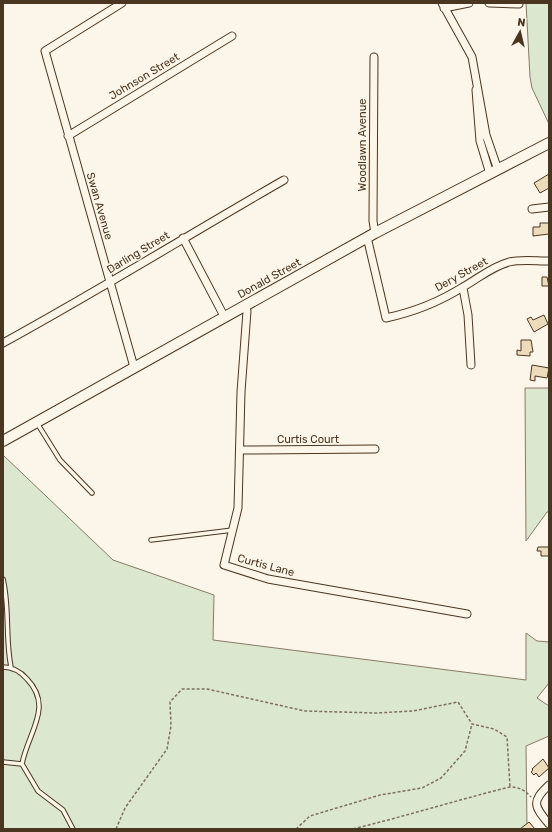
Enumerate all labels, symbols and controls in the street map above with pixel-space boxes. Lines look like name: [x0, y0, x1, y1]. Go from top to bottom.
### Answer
north arrow: [500, 12, 540, 52]
text: N: [516, 16, 526, 30]
street label: Johnson Street: [107, 50, 182, 103]
street label: Woodlawn Avenue: [356, 99, 369, 191]
street label: Swan Avenue: [84, 171, 115, 241]
street label: Darling Street: [105, 228, 173, 276]
street label: Dery Street: [433, 254, 490, 294]
street label: Donald Street: [235, 255, 304, 301]
street label: Curtis Court: [277, 433, 340, 446]
street label: Curtis Lane: [236, 552, 296, 579]

